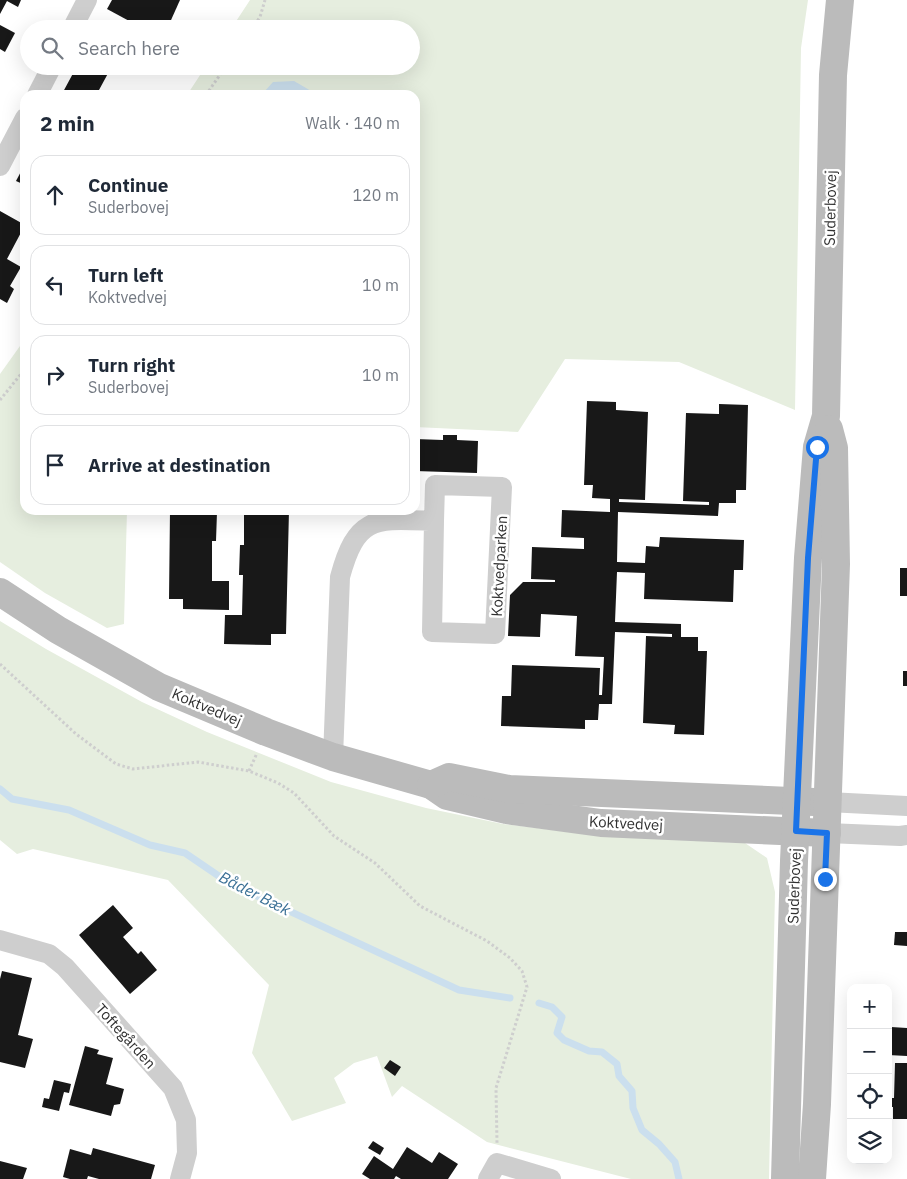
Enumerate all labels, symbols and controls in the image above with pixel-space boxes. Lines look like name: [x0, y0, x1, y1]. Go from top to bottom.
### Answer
search box: [20, 20, 420, 75]
icon: search: [38, 34, 66, 62]
text: Search here: [78, 36, 180, 60]
text: 2 min: [40, 109, 95, 137]
text: Walk · 140 m: [305, 113, 400, 133]
street label: Suderbovej: [820, 170, 840, 246]
text: Continue: [88, 173, 168, 197]
icon: ahead: [41, 181, 69, 209]
text: 120 m: [352, 185, 399, 205]
text: Suderbovej: [88, 197, 169, 217]
text: Turn left: [88, 263, 164, 287]
icon: left: [41, 271, 69, 299]
text: 10 m: [362, 275, 399, 295]
text: Koktvedvej: [88, 287, 167, 307]
text: Turn right: [88, 353, 175, 377]
icon: right: [41, 361, 69, 389]
text: 10 m: [362, 365, 399, 385]
text: Suderbovej: [88, 377, 169, 397]
route start: [806, 436, 829, 459]
icon: arrive: [41, 451, 69, 479]
text: Arrive at destination: [88, 453, 271, 477]
street label: Koktvedparken: [487, 515, 511, 617]
street label: Koktvedvej: [169, 684, 245, 730]
street label: Koktvedvej: [589, 812, 663, 834]
street label: Suderbovej: [783, 848, 805, 924]
water label: Båder Bæk: [216, 866, 295, 920]
route end: [814, 868, 837, 891]
map controls: [847, 984, 892, 1164]
button: +: [847, 984, 892, 1029]
street label: Toftegården: [92, 1000, 160, 1072]
button: −: [847, 1029, 892, 1074]
button: locate: [847, 1074, 892, 1119]
button: layers: [847, 1119, 892, 1164]

